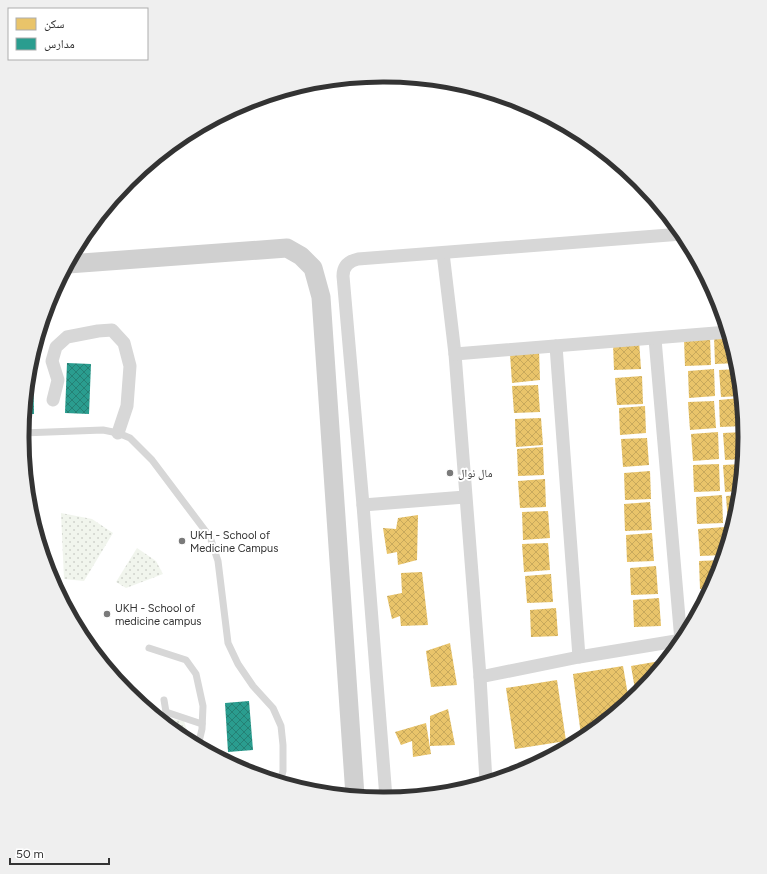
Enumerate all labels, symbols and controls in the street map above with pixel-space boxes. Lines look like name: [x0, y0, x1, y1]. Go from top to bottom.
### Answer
legend: [8, 8, 148, 60]
text: سكن: [44, 17, 65, 31]
text: مدارس: [44, 37, 75, 51]
place label: مال نوال: [458, 467, 492, 480]
marker: مال نوال: [445, 468, 455, 478]
place label: UKH - School of Medicine Campus: [190, 529, 278, 555]
marker: UKH - School of Medicine Campus: [177, 536, 187, 546]
place label: UKH - School of medicine campus: [115, 602, 201, 628]
marker: UKH - School of medicine campus: [102, 609, 112, 619]
scale bar: [10, 840, 109, 866]
text: 50 m: [16, 847, 44, 861]

